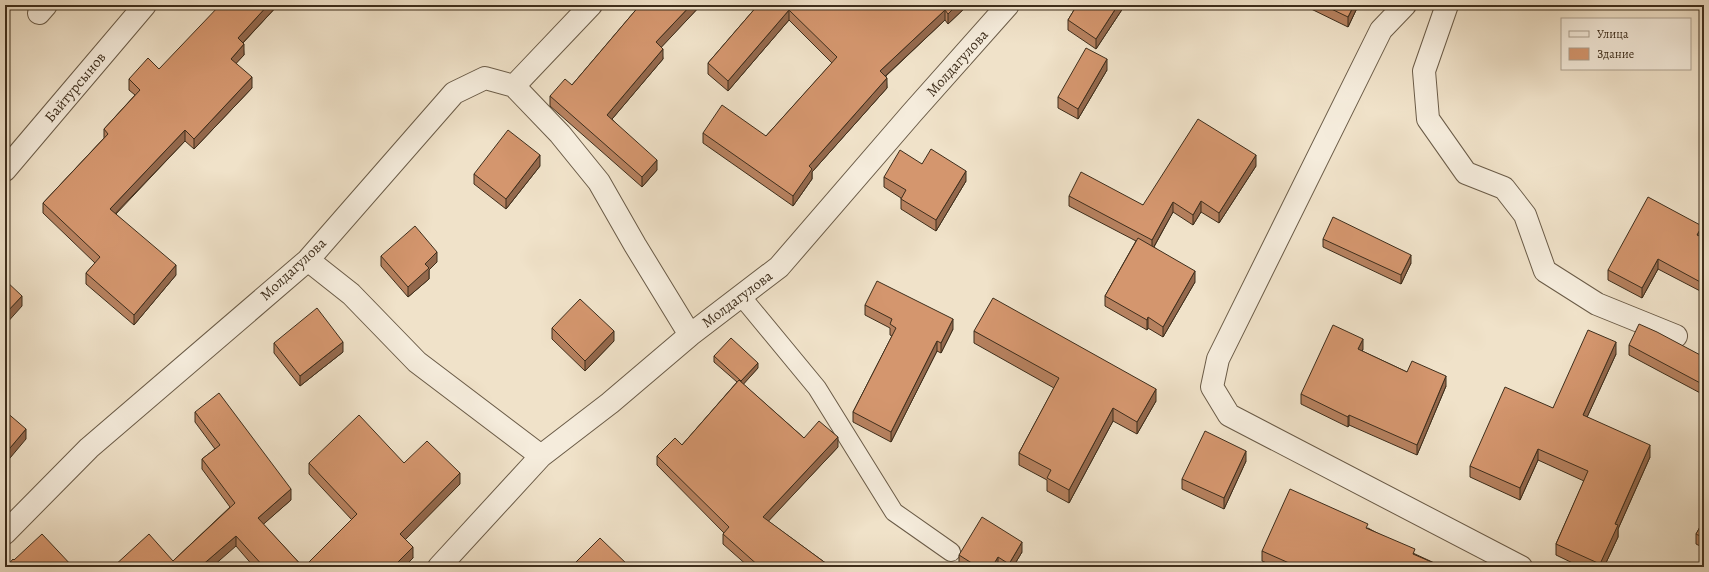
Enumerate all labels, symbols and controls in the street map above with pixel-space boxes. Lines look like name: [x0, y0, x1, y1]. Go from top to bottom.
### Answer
legend: [1561, 18, 1691, 70]
street label: Молдагулова: [922, 25, 993, 101]
text: Улица: [1597, 26, 1629, 42]
text: Здание: [1597, 46, 1634, 62]
street label: Байтурсынов: [40, 48, 110, 126]
street label: Молдагулова: [256, 233, 331, 305]
street label: Молдагулова: [697, 266, 777, 332]

